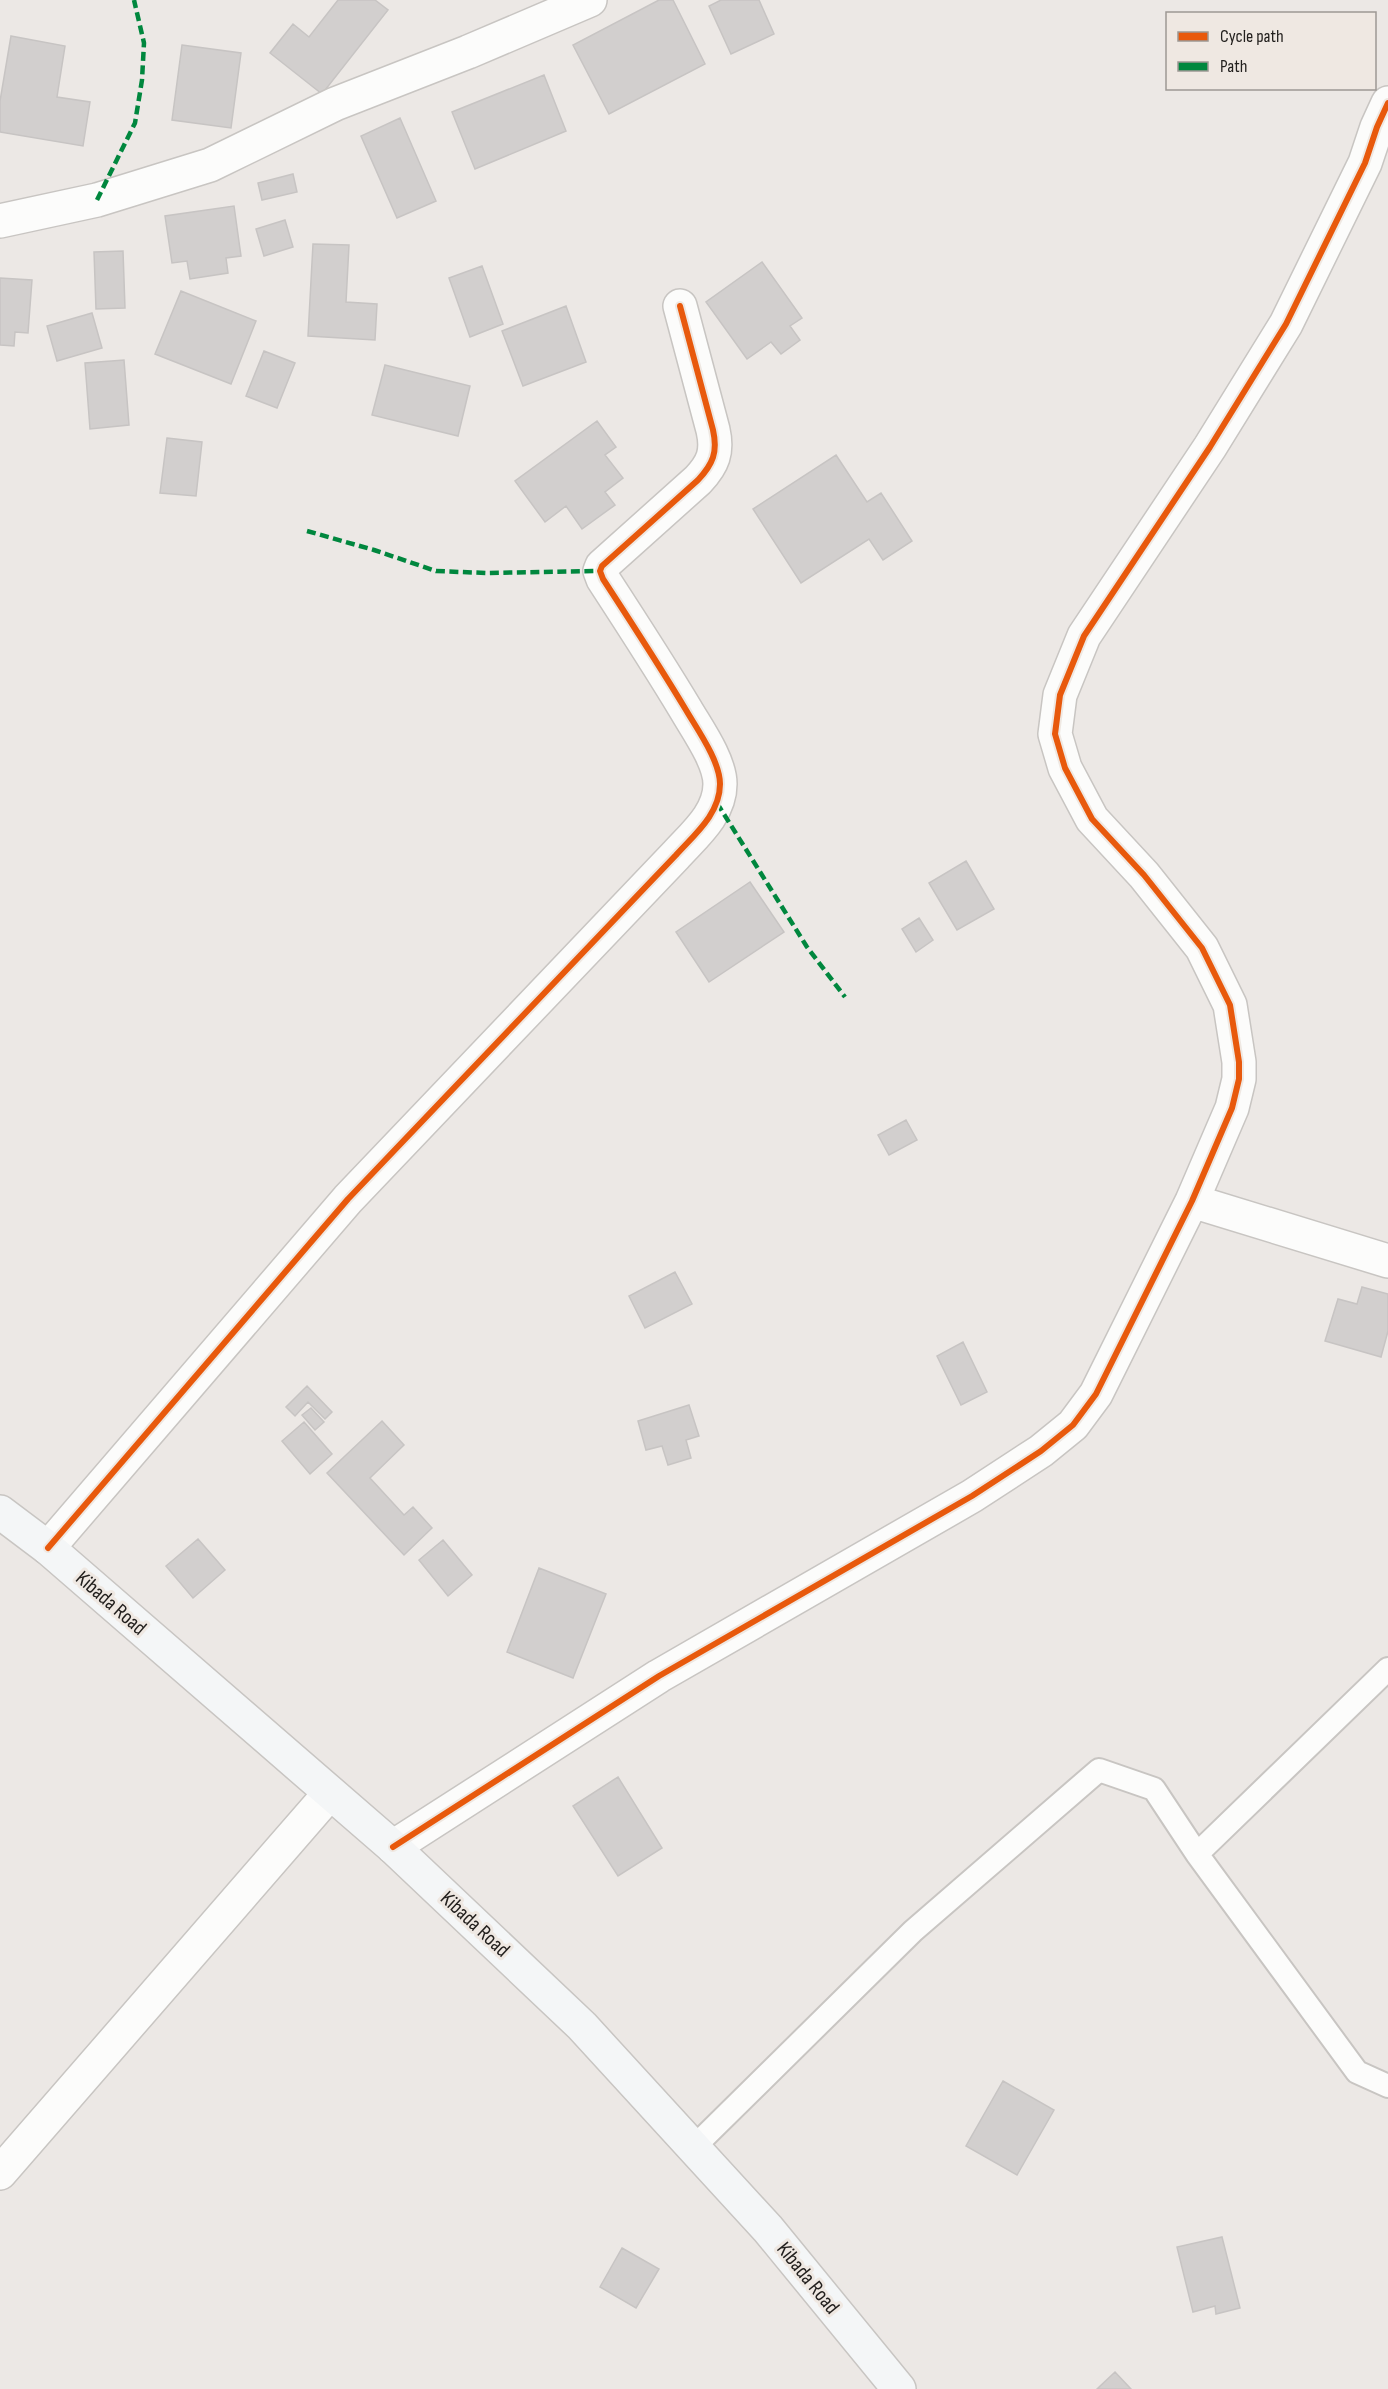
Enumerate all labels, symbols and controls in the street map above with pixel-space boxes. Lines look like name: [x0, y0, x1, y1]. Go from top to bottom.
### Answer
legend: [1166, 12, 1376, 90]
text: Cycle path: [1220, 26, 1284, 47]
text: Path: [1220, 56, 1248, 77]
street label: Kibada Road: [71, 1566, 151, 1640]
street label: Kibada Road: [435, 1886, 515, 1962]
street label: Kibada Road: [771, 2237, 845, 2319]

